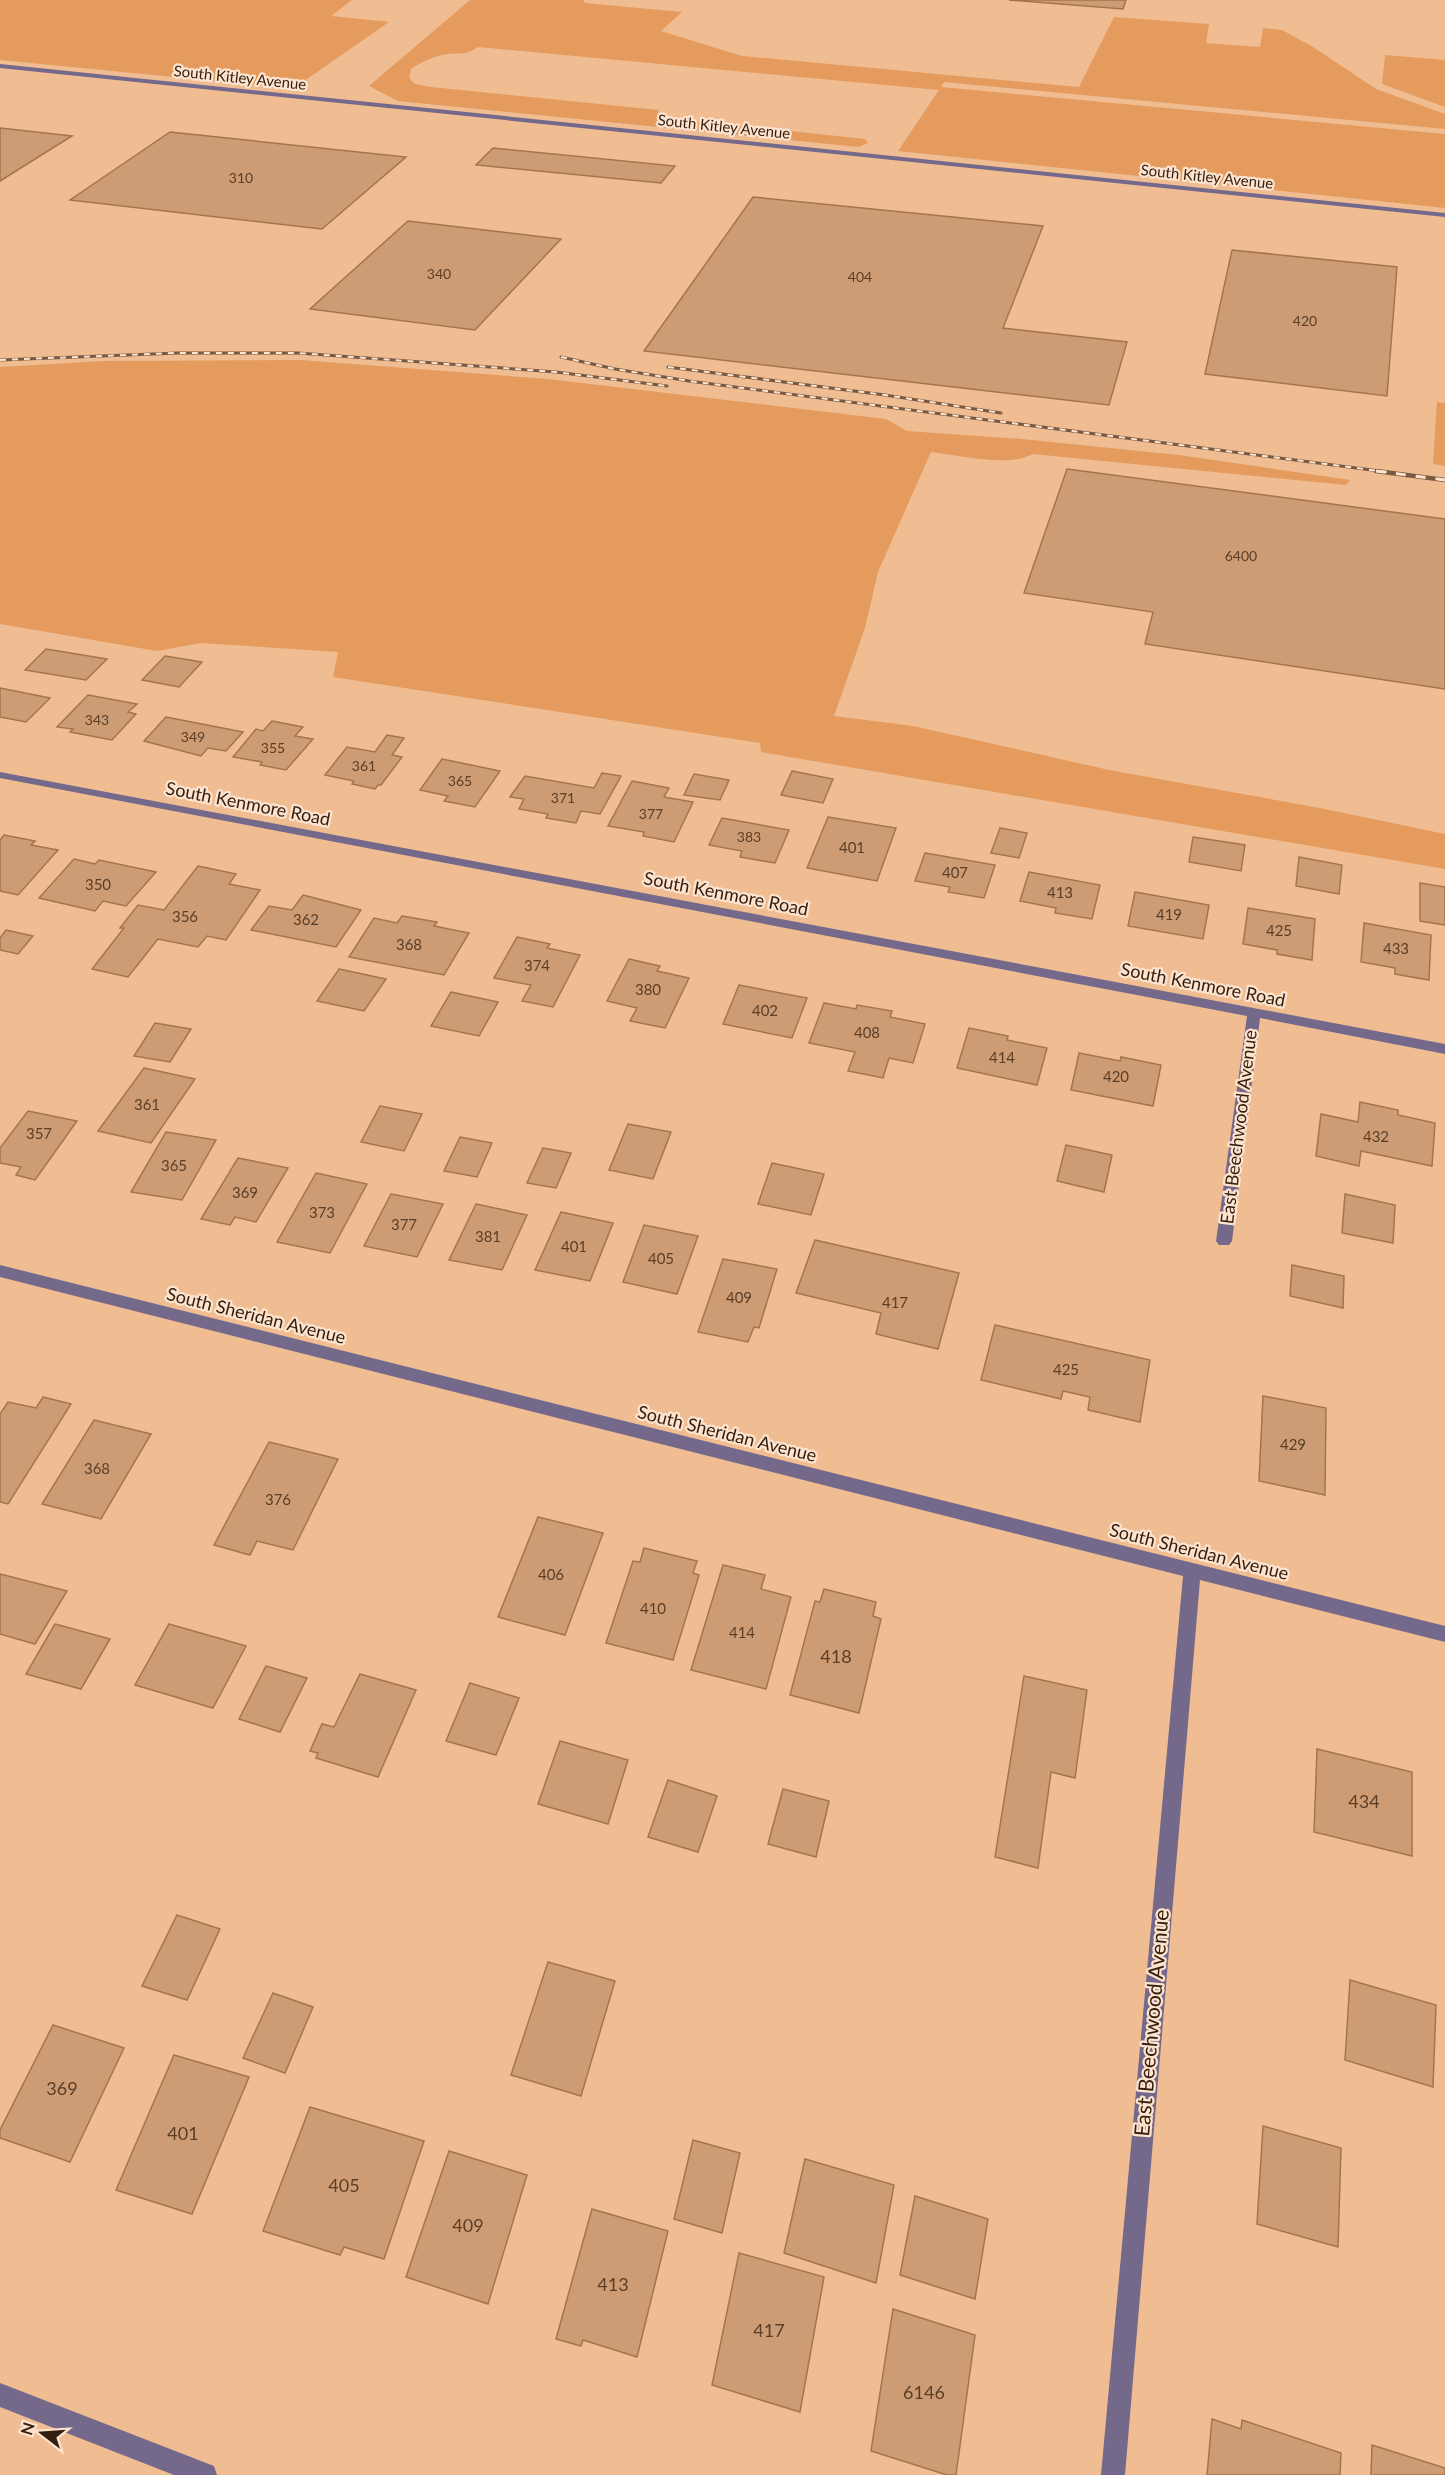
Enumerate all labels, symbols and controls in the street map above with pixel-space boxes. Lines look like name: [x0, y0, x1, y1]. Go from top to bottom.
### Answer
street label: South Kitley Avenue: [173, 61, 307, 93]
street label: South Kitley Avenue: [657, 110, 791, 142]
street label: South Kitley Avenue: [1140, 160, 1274, 192]
house number: 310: [229, 169, 253, 186]
house number: 340: [427, 265, 451, 282]
house number: 404: [848, 268, 872, 285]
house number: 420: [1293, 312, 1317, 329]
house number: 6400: [1225, 547, 1257, 564]
house number: 343: [85, 711, 109, 728]
house number: 349: [181, 728, 205, 745]
house number: 355: [261, 739, 285, 756]
house number: 361: [352, 757, 376, 774]
house number: 365: [448, 772, 472, 789]
street label: South Kenmore Road: [164, 776, 332, 830]
house number: 371: [551, 789, 575, 806]
house number: 377: [639, 805, 663, 822]
house number: 383: [737, 828, 761, 845]
house number: 401: [839, 838, 865, 856]
house number: 407: [942, 863, 968, 881]
street label: South Kenmore Road: [642, 866, 810, 920]
house number: 350: [85, 875, 111, 893]
house number: 413: [1047, 883, 1073, 901]
house number: 419: [1156, 905, 1182, 923]
house number: 356: [172, 907, 198, 925]
house number: 362: [293, 910, 319, 928]
house number: 425: [1266, 921, 1292, 939]
house number: 368: [396, 935, 422, 953]
house number: 433: [1383, 939, 1409, 957]
house number: 374: [524, 956, 550, 974]
street label: South Kenmore Road: [1119, 957, 1287, 1011]
house number: 380: [635, 980, 661, 998]
house number: 402: [752, 1001, 778, 1019]
house number: 408: [854, 1023, 880, 1041]
street label: East Beechwood Avenue: [1215, 1029, 1261, 1225]
house number: 414: [989, 1048, 1015, 1066]
house number: 420: [1103, 1067, 1129, 1085]
house number: 361: [134, 1095, 160, 1113]
house number: 357: [26, 1124, 52, 1142]
house number: 432: [1363, 1127, 1389, 1145]
house number: 365: [161, 1156, 187, 1174]
house number: 369: [232, 1183, 258, 1201]
house number: 373: [309, 1203, 335, 1221]
house number: 377: [391, 1215, 417, 1233]
house number: 381: [475, 1227, 501, 1245]
house number: 401: [561, 1237, 587, 1255]
house number: 405: [648, 1249, 674, 1267]
street label: South Sheridan Avenue: [164, 1282, 348, 1348]
house number: 409: [726, 1288, 752, 1306]
house number: 417: [882, 1293, 908, 1311]
house number: 425: [1053, 1360, 1079, 1378]
street label: South Sheridan Avenue: [635, 1400, 819, 1466]
house number: 429: [1280, 1435, 1306, 1453]
house number: 368: [84, 1459, 110, 1477]
house number: 376: [265, 1490, 291, 1508]
street label: South Sheridan Avenue: [1107, 1518, 1291, 1584]
house number: 406: [538, 1565, 564, 1583]
house number: 410: [640, 1599, 666, 1617]
house number: 414: [729, 1623, 755, 1641]
house number: 418: [820, 1645, 852, 1667]
house number: 434: [1348, 1790, 1380, 1812]
street label: East Beechwood Avenue: [1128, 1908, 1173, 2137]
house number: 369: [46, 2077, 78, 2099]
house number: 401: [167, 2122, 199, 2144]
house number: 405: [328, 2174, 360, 2196]
house number: 409: [452, 2214, 484, 2236]
house number: 413: [597, 2273, 629, 2295]
house number: 417: [753, 2319, 785, 2341]
house number: 6146: [903, 2381, 945, 2403]
north arrow: [12, 2403, 72, 2463]
text: N: [16, 2420, 38, 2437]

